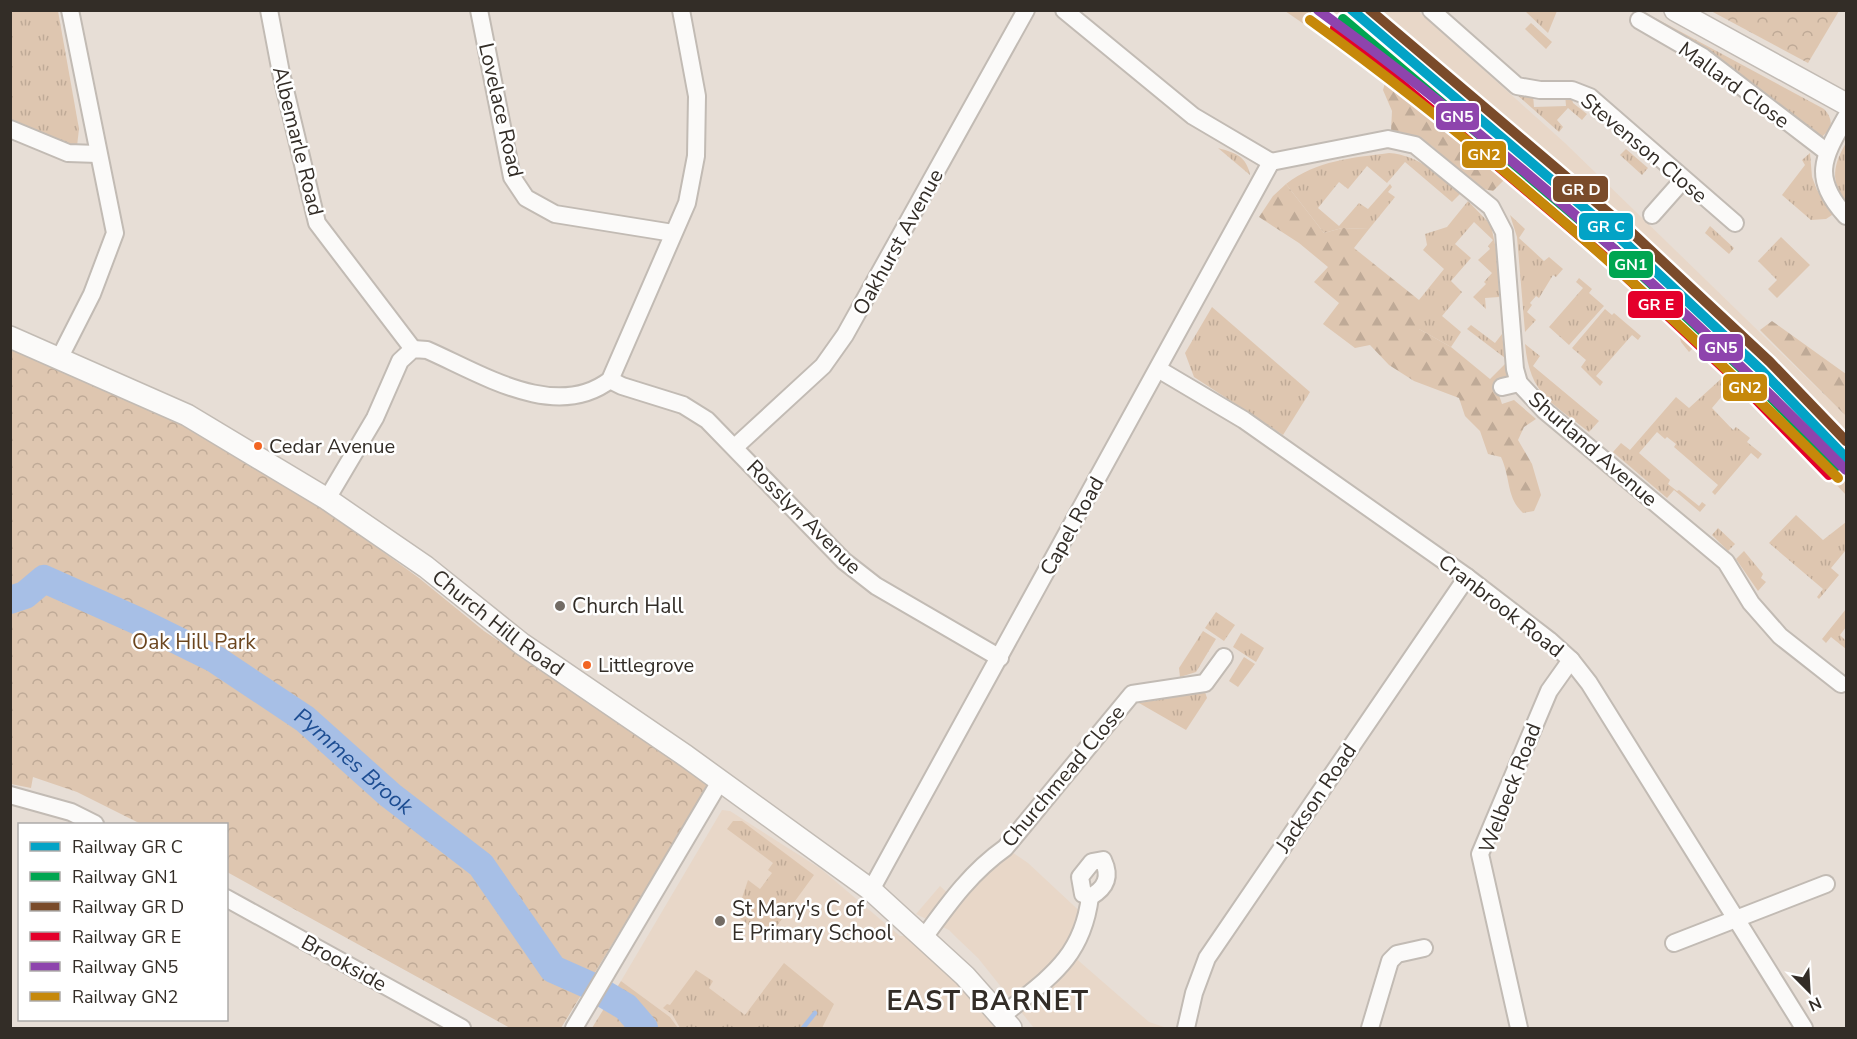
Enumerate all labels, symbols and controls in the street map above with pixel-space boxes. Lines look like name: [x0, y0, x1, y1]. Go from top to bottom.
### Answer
street label: Mallard Close: [1673, 35, 1795, 135]
street label: Lovelace Road: [472, 40, 530, 180]
street label: Albemarle Road: [266, 63, 330, 219]
street label: Stevenson Close: [1575, 87, 1713, 209]
line badge: GN5: [1435, 102, 1480, 131]
text: GN5: [1440, 106, 1474, 128]
line badge: GN2: [1461, 140, 1507, 169]
text: GN2: [1467, 144, 1501, 166]
street label: Oakhurst Avenue: [846, 164, 950, 320]
line badge: GR D: [1552, 175, 1609, 203]
text: GR D: [1561, 179, 1601, 201]
line badge: GR C: [1578, 212, 1634, 241]
text: GR C: [1587, 216, 1625, 238]
line badge: GN1: [1608, 250, 1654, 279]
text: GN1: [1614, 254, 1648, 276]
line badge: GR E: [1627, 290, 1684, 319]
text: GR E: [1638, 294, 1674, 316]
line badge: GN5: [1698, 333, 1744, 362]
text: GN5: [1704, 337, 1738, 359]
line badge: GN2: [1722, 373, 1768, 402]
text: GN2: [1728, 377, 1762, 399]
street label: Shurland Avenue: [1522, 385, 1664, 513]
place label: Cedar Avenue: [269, 433, 395, 460]
marker: Cedar Avenue: [252, 440, 264, 452]
street label: Rosslyn Avenue: [741, 454, 867, 580]
street label: Capel Road: [1033, 472, 1111, 580]
street label: Cranbrook Road: [1432, 548, 1570, 664]
street label: Church Hill Road: [426, 563, 570, 683]
place label: Church Hall: [572, 592, 685, 620]
marker: Church Hall: [553, 599, 567, 613]
park label: Oak Hill Park: [132, 628, 256, 656]
place label: Littlegrove: [598, 652, 694, 679]
marker: Littlegrove: [581, 659, 593, 671]
street label: Churchmead Close: [995, 699, 1131, 853]
water label: Pymmes Brook: [288, 701, 420, 823]
street label: Welbeck Road: [1472, 719, 1548, 857]
street label: Jackson Road: [1269, 738, 1363, 859]
legend: [18, 823, 228, 1021]
text: Railway GR C: [72, 835, 183, 859]
text: Railway GN1: [72, 865, 178, 889]
text: Railway GR D: [72, 895, 184, 919]
place label: St Mary's C of E Primary School: [732, 895, 893, 947]
marker: St Mary's C of E Primary School: [713, 914, 727, 928]
text: Railway GR E: [72, 925, 181, 949]
street label: Brookside: [296, 928, 392, 998]
text: Railway GN5: [72, 955, 178, 979]
north arrow: [1779, 961, 1839, 1021]
district label: EAST BARNET: [887, 983, 1089, 1020]
text: Railway GN2: [72, 985, 178, 1009]
text: N: [1805, 991, 1825, 1016]

